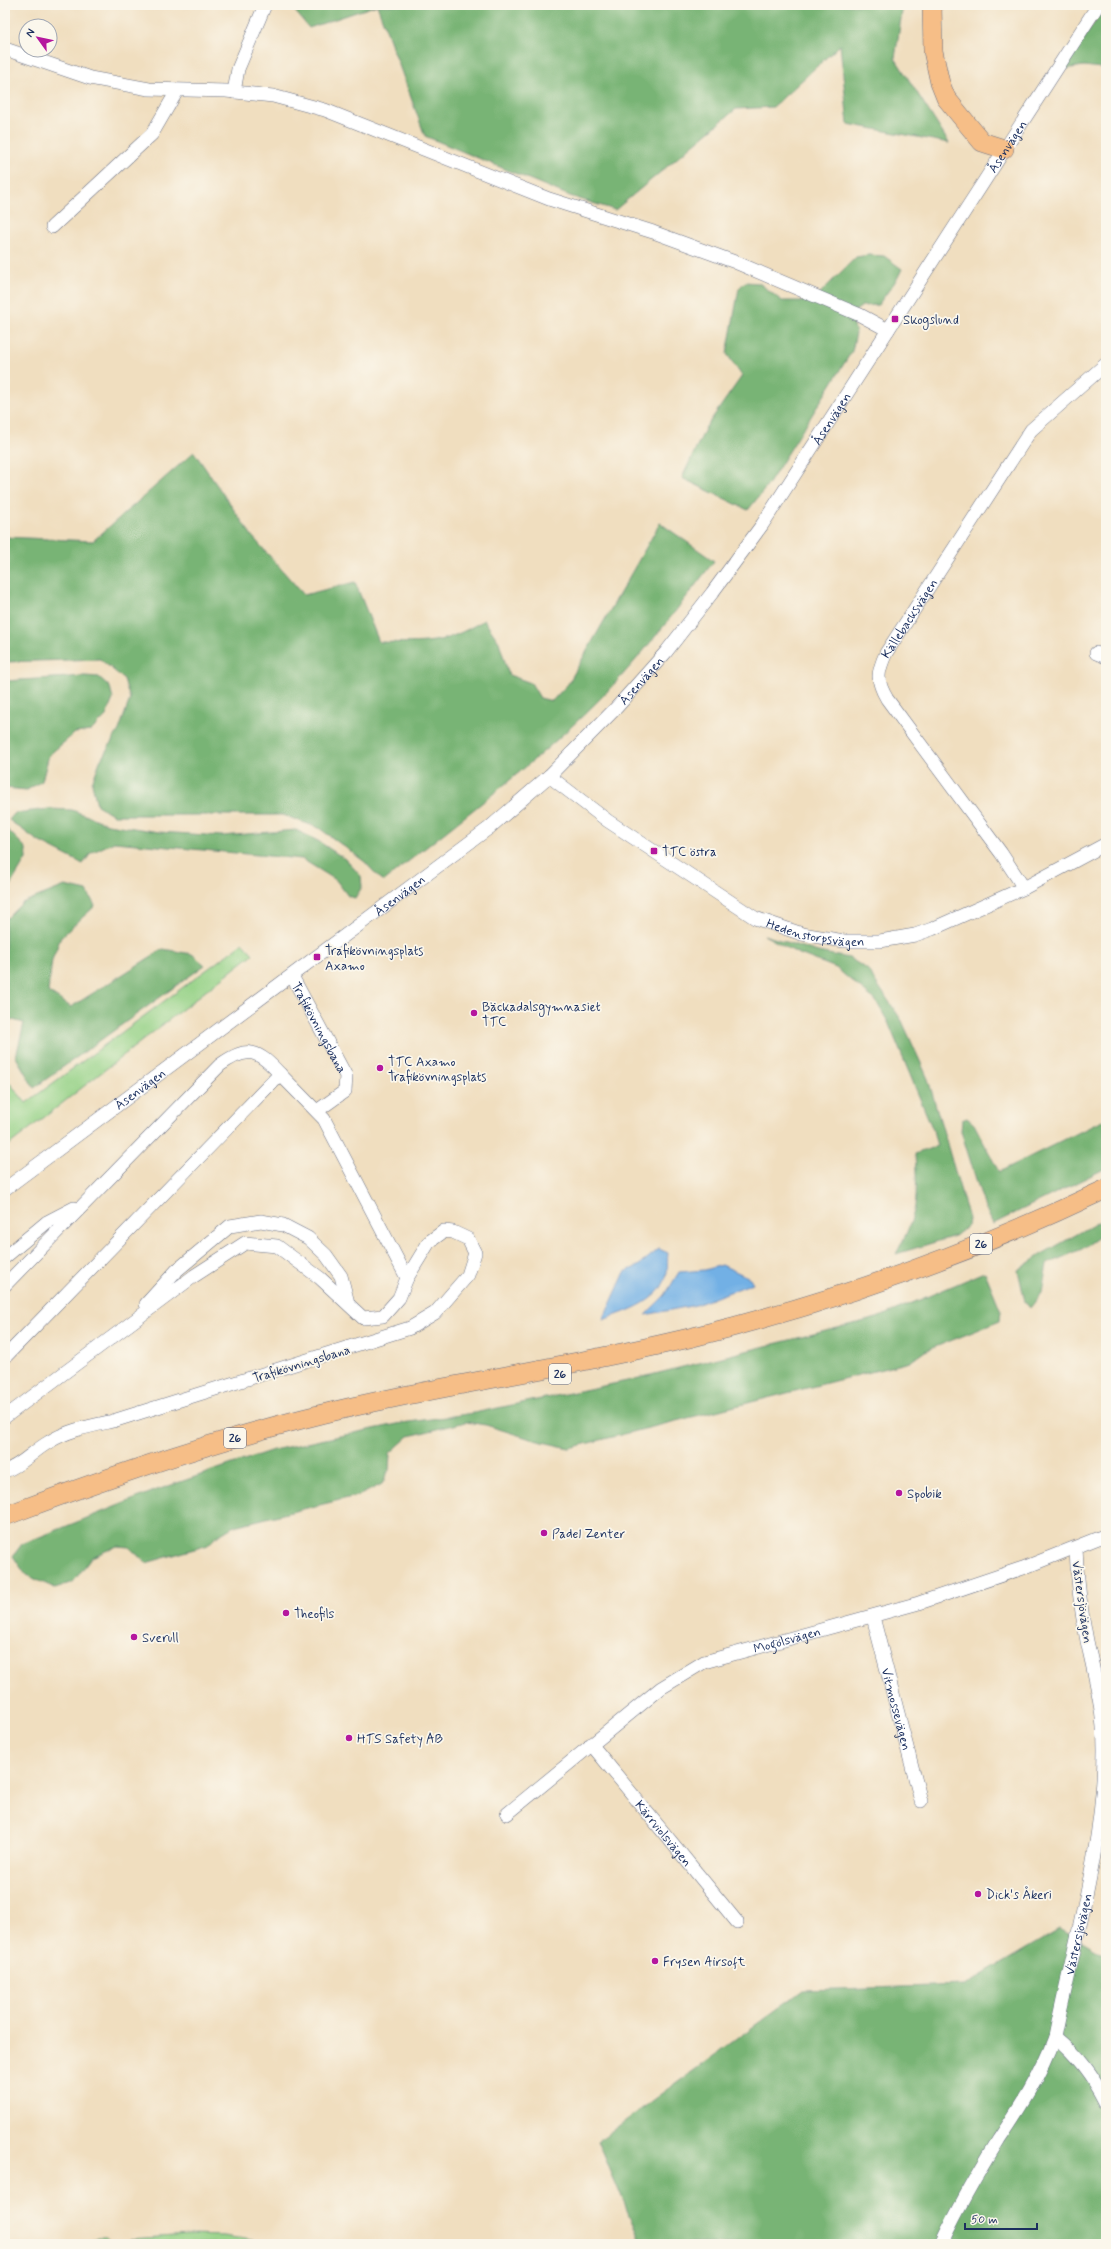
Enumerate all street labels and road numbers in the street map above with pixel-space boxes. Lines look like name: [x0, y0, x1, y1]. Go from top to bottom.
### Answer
street label: Åsenvägen: [984, 117, 1031, 177]
street label: Åsenvägen: [808, 389, 855, 449]
street label: Källebacksvägen: [878, 576, 942, 662]
street label: Åsenvägen: [615, 653, 668, 709]
street label: Åsenvägen: [371, 871, 429, 921]
street label: Hedenstorpsvägen: [764, 915, 864, 951]
street label: Trafikövningsbana: [287, 979, 350, 1076]
street label: Åsenvägen: [111, 1065, 169, 1114]
road number: 26: [970, 1234, 992, 1254]
street label: Trafikövningsbana: [251, 1342, 352, 1387]
road number: 26: [549, 1364, 571, 1384]
road number: 26: [224, 1428, 246, 1448]
street label: Västersjövägen: [1067, 1560, 1096, 1645]
street label: Mogölsvägen: [751, 1623, 823, 1658]
street label: Vitmossevägen: [877, 1666, 914, 1752]
street label: Kärrviolsvägen: [631, 1797, 695, 1871]
street label: Västersjövägen: [1062, 1892, 1097, 1977]

